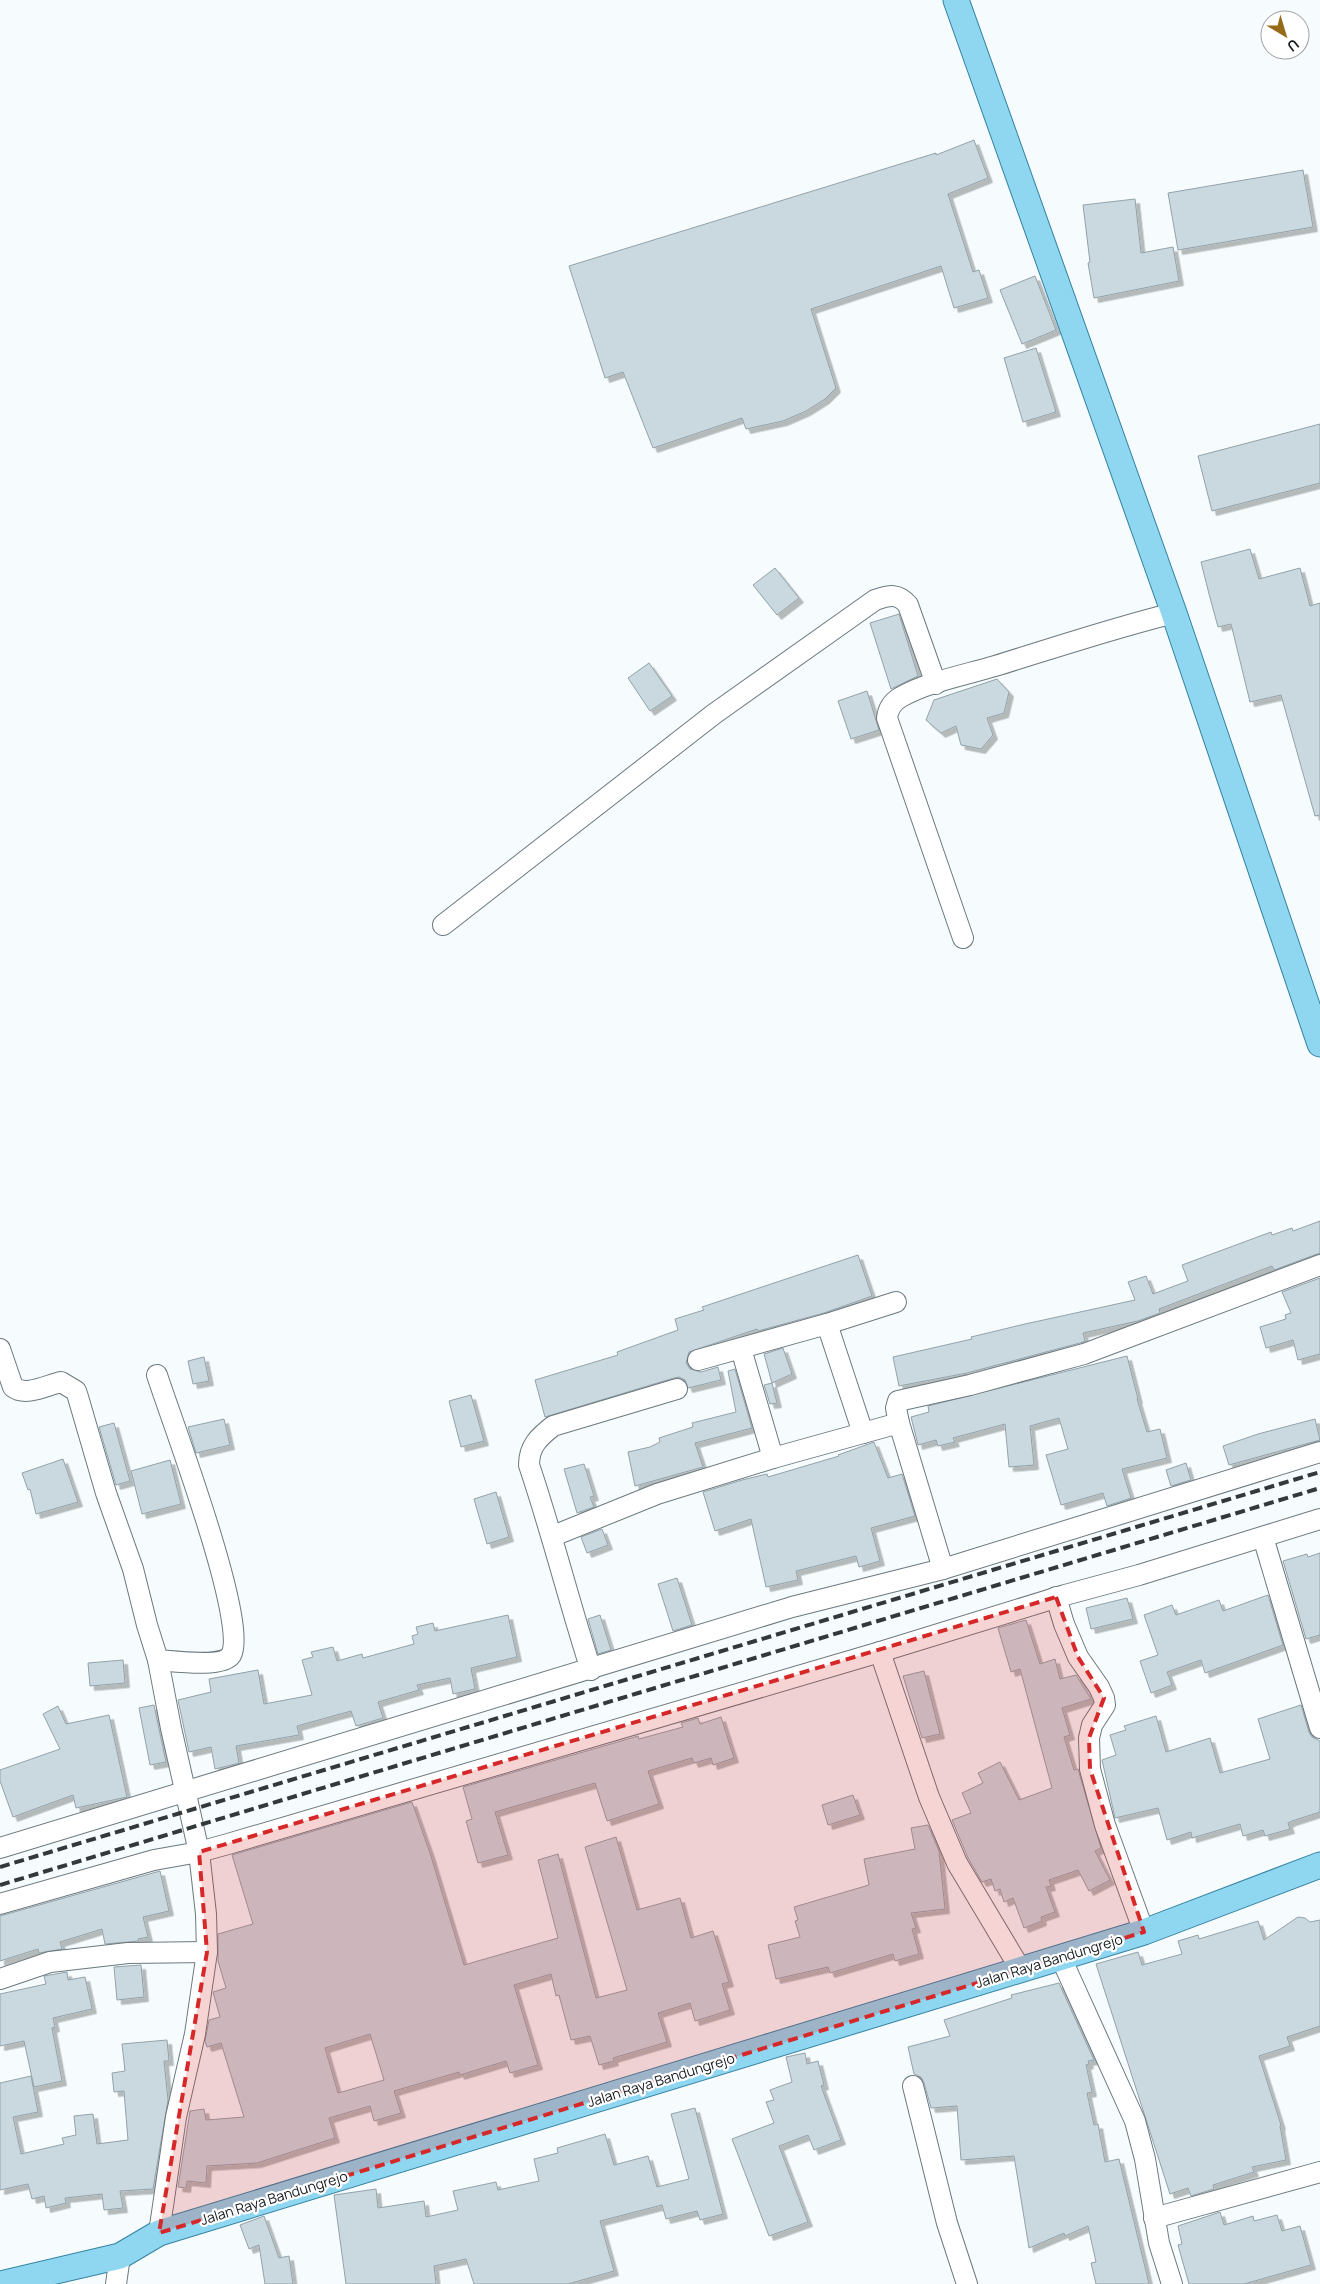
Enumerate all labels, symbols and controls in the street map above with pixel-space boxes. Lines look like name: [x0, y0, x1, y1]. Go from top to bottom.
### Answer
north arrow: [1260, 10, 1310, 60]
text: U: [1283, 35, 1303, 56]
street label: Jalan Raya Bandungrejo: [973, 1929, 1125, 1992]
street label: Jalan Raya Bandungrejo: [585, 2048, 737, 2111]
street label: Jalan Raya Bandungrejo: [198, 2166, 350, 2229]

